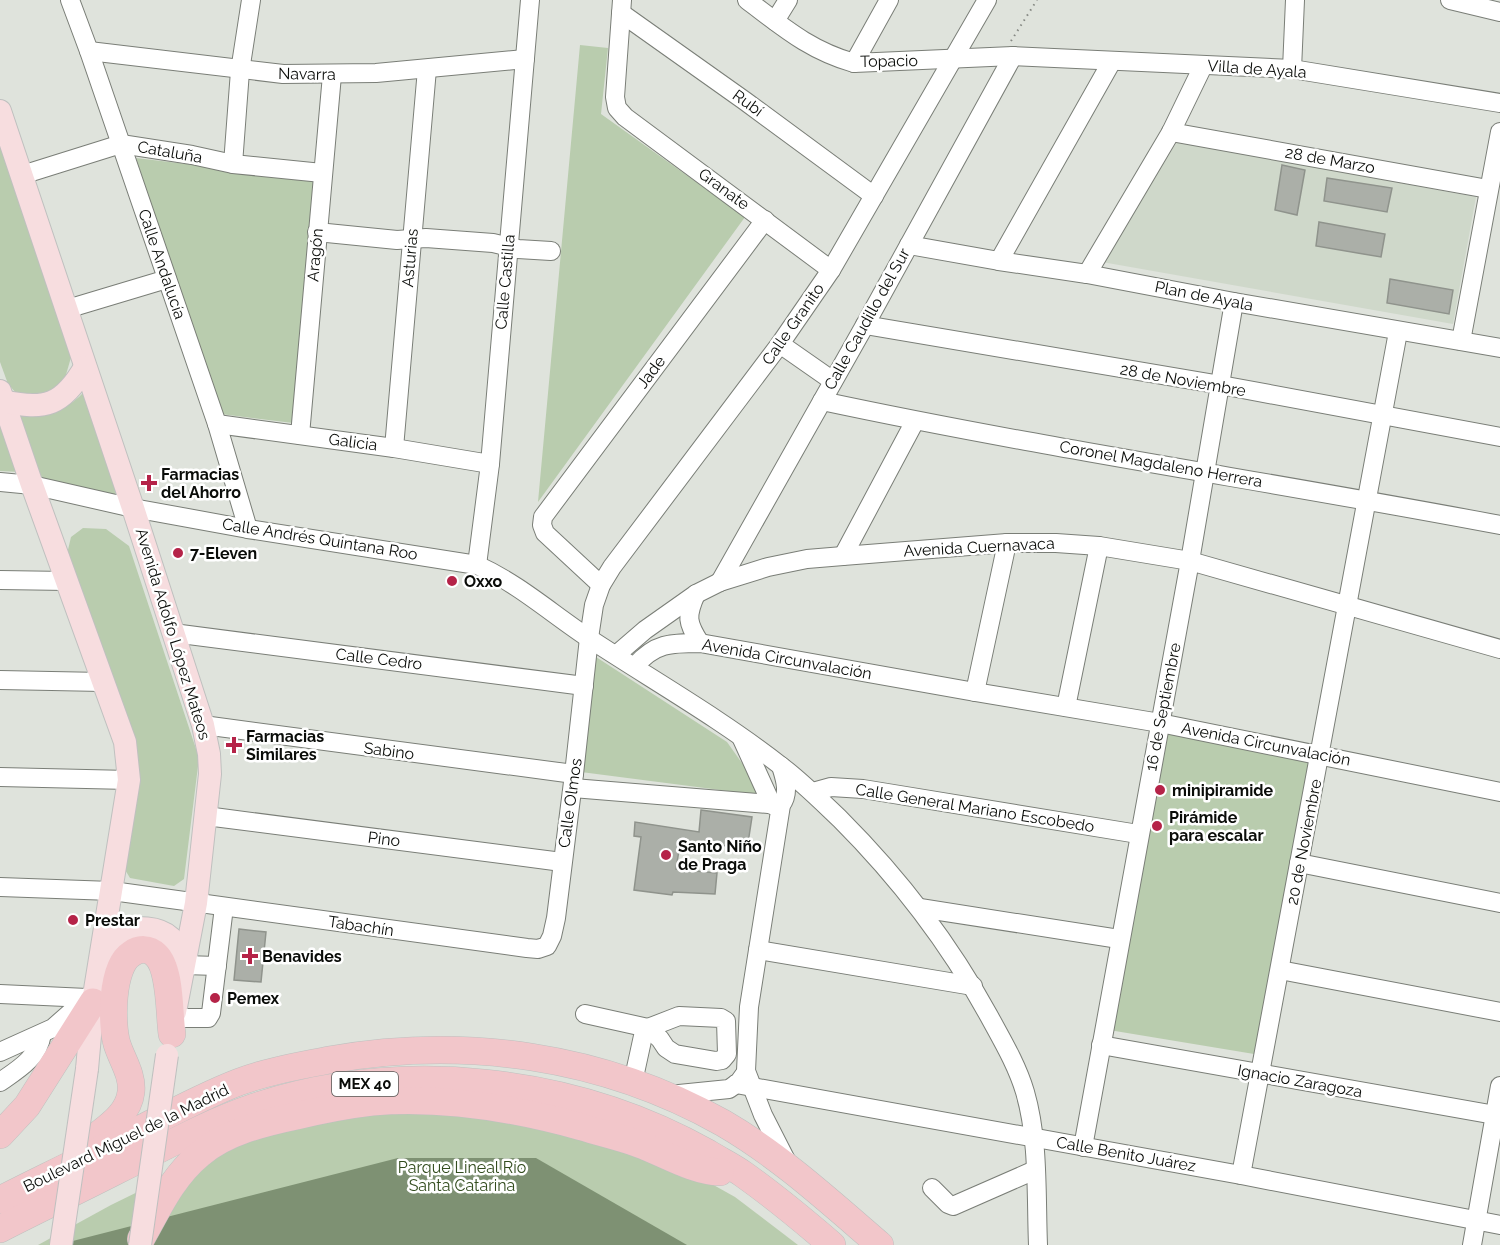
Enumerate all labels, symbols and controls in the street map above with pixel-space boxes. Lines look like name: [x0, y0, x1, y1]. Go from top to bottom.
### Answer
street label: Topacio: [860, 51, 918, 71]
street label: Villa de Ayala: [1207, 56, 1307, 82]
street label: Navarra: [278, 64, 336, 84]
street label: Rubí: [729, 86, 767, 121]
street label: Cataluña: [136, 137, 204, 167]
street label: 28 de Marzo: [1284, 143, 1376, 177]
street label: Granate: [695, 164, 753, 214]
street label: Calle Andalucía: [134, 207, 190, 321]
street label: Aragón: [303, 227, 327, 283]
street label: Asturias: [398, 228, 422, 288]
street label: Calle Castilla: [491, 234, 519, 330]
street label: Calle Caudillo del Sur: [820, 245, 914, 393]
street label: Plan de Ayala: [1153, 277, 1255, 315]
street label: Calle Granito: [758, 280, 828, 368]
street label: Jade: [633, 352, 669, 392]
street label: 28 de Noviembre: [1119, 360, 1247, 400]
street label: Galicia: [328, 430, 378, 454]
street label: Coronel Magdaleno Herrera: [1058, 437, 1264, 491]
place label: Farmacias del Ahorro: [161, 465, 241, 502]
marker: Farmacias del Ahorro: [142, 476, 156, 490]
street label: Calle Andrés Quintana Roo: [221, 514, 419, 564]
street label: Avenida Adolfo López Mateos: [132, 526, 214, 742]
street label: Avenida Cuernavaca: [903, 534, 1055, 560]
place label: 7-Eleven: [190, 544, 257, 563]
marker: 7-Eleven: [171, 546, 185, 560]
place label: Oxxo: [464, 572, 503, 591]
marker: Oxxo: [445, 574, 459, 588]
street label: Avenida Circunvalación: [701, 635, 873, 683]
street label: 16 de Septiembre: [1141, 641, 1185, 773]
street label: Calle Cedro: [335, 644, 423, 674]
street label: Avenida Circunvalación: [1180, 718, 1352, 770]
place label: Farmacias Similares: [246, 727, 324, 764]
marker: Farmacias Similares: [227, 738, 241, 752]
street label: Sabino: [363, 738, 415, 764]
street label: Calle Olmos: [554, 757, 586, 849]
street label: 20 de Noviembre: [1282, 777, 1326, 907]
street label: Calle General Mariano Escobedo: [854, 780, 1096, 836]
place label: minipiramide: [1172, 781, 1274, 800]
marker: minipiramide: [1153, 783, 1167, 797]
place label: Pirámide para escalar: [1169, 808, 1264, 845]
marker: Pirámide para escalar: [1150, 819, 1164, 833]
street label: Pino: [367, 828, 401, 850]
place label: Santo Niño de Praga: [678, 837, 762, 874]
marker: Santo Niño de Praga: [659, 848, 673, 862]
place label: Prestar: [85, 911, 140, 930]
street label: Tabachín: [327, 912, 395, 940]
marker: Prestar: [66, 913, 80, 927]
place label: Benavides: [262, 947, 342, 966]
marker: Benavides: [243, 949, 257, 963]
place label: Pemex: [227, 989, 280, 1008]
marker: Pemex: [208, 991, 222, 1005]
street label: Ignacio Zaragoza: [1236, 1061, 1364, 1101]
road number: MEX 40: [332, 1072, 398, 1096]
street label: Boulevard Miguel de la Madrid: [20, 1080, 232, 1196]
street label: Calle Benito Juárez: [1055, 1132, 1197, 1176]
park label: Parque Lineal Río Santa Catarina: [398, 1158, 526, 1195]

